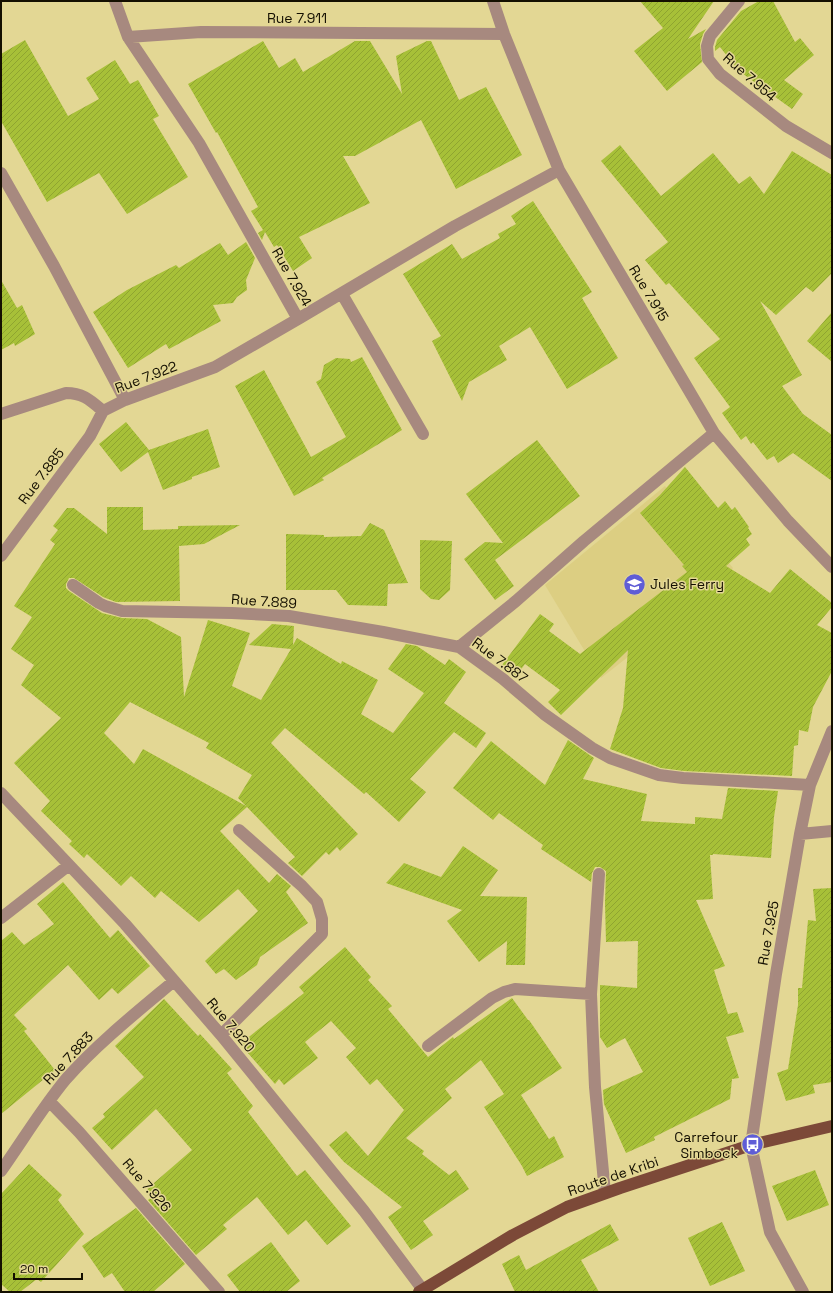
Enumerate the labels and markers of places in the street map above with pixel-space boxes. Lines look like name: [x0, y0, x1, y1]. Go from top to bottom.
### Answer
school or university icon: Jules Ferry: [621, 571, 647, 597]
place label: Jules Ferry: [650, 575, 724, 593]
place label: Carrefour Simbock: [674, 1128, 738, 1162]
bus stop icon: Carrefour Simbock: [740, 1132, 766, 1158]

